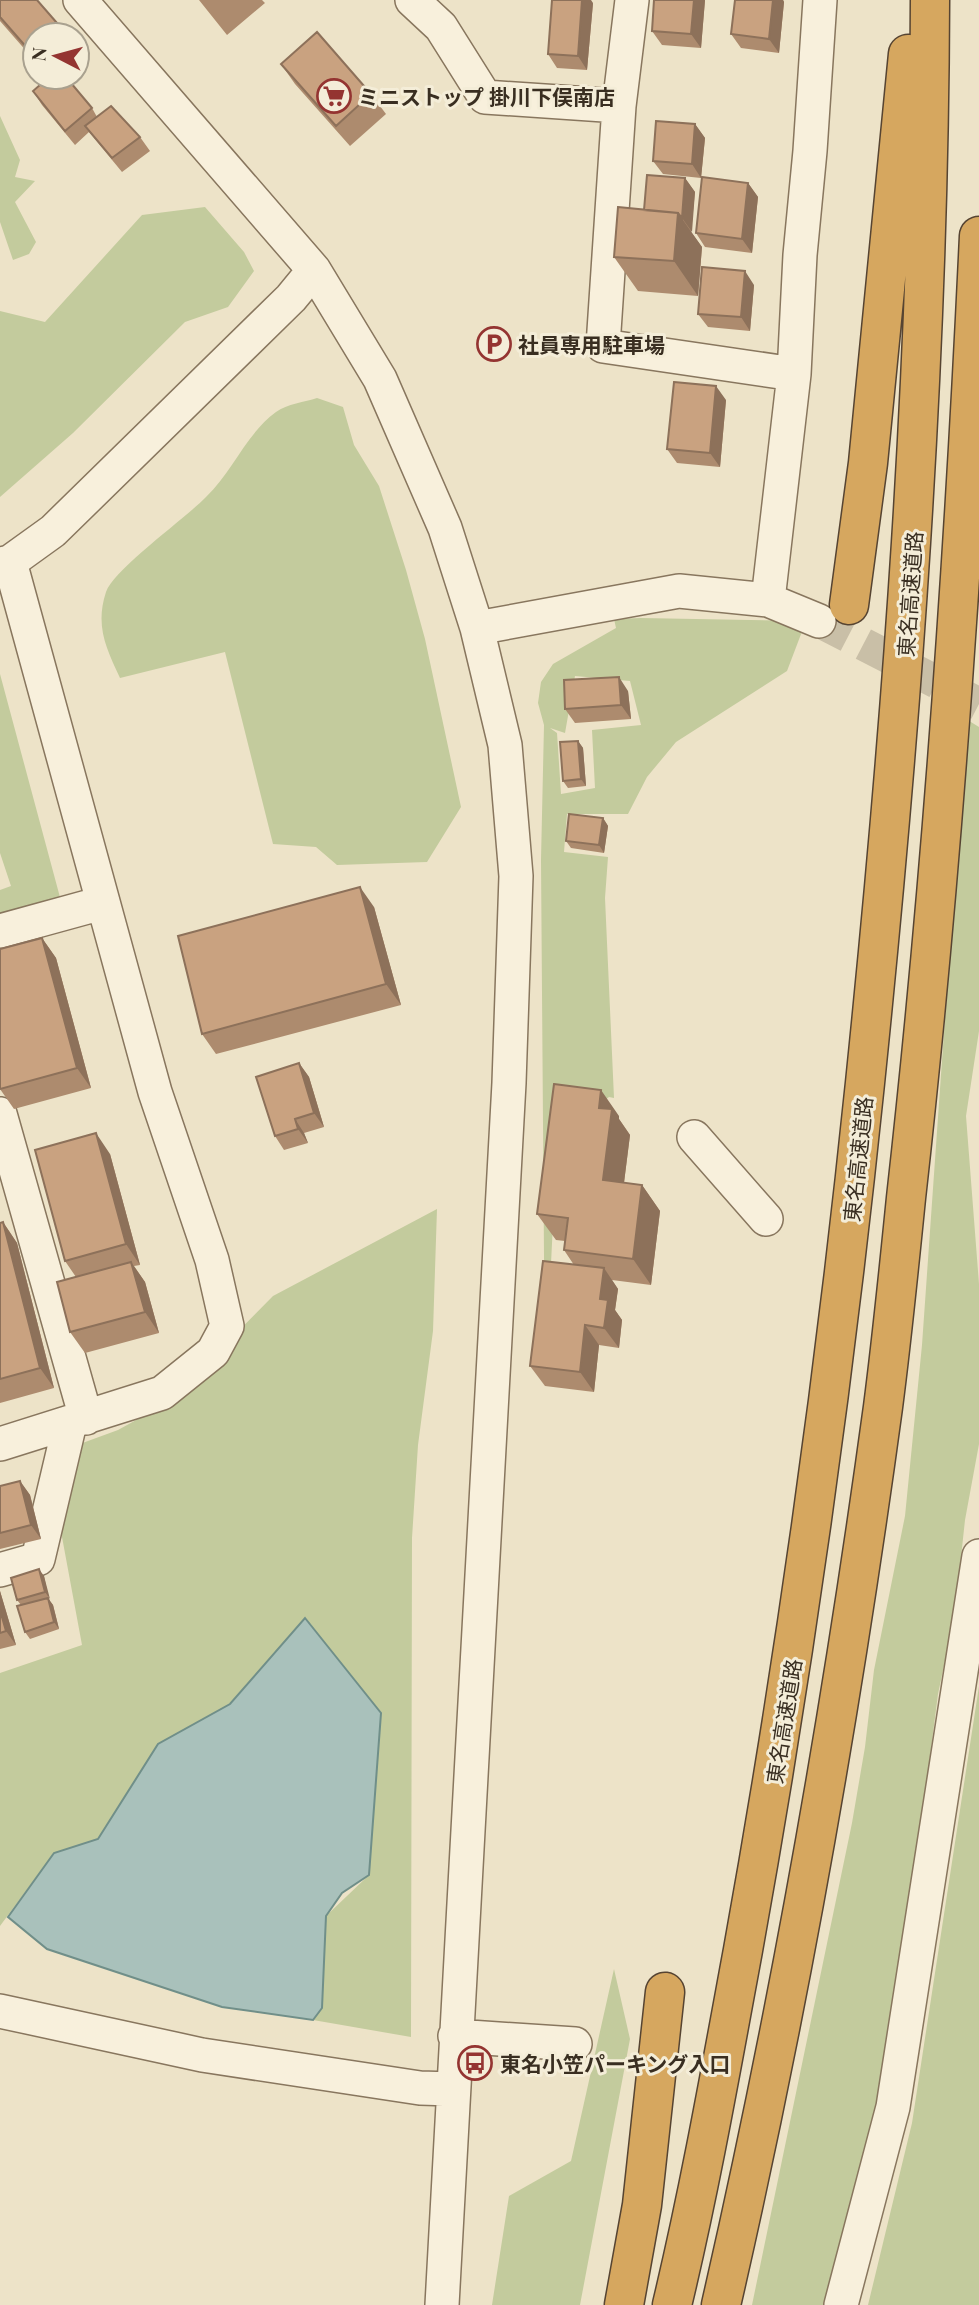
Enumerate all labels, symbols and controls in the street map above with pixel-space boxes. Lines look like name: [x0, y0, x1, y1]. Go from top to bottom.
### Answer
north arrow: [21, 21, 91, 91]
text: N: [24, 46, 52, 62]
supermarket icon: ミニストップ 掛川下俣南店: [315, 77, 353, 115]
place label: ミニストップ 掛川下俣南店: [358, 82, 615, 110]
parking icon: 社員専用駐車場: [475, 325, 513, 363]
place label: 社員専用駐車場: [518, 330, 665, 358]
street label: 東名高速道路: [891, 530, 927, 658]
street label: 東名高速道路: [836, 1095, 878, 1223]
street label: 東名高速道路: [759, 1657, 807, 1785]
bus stop icon: 東名小笠パーキング入口: [456, 2044, 494, 2082]
place label: 東名小笠パーキング入口: [500, 2049, 730, 2077]

